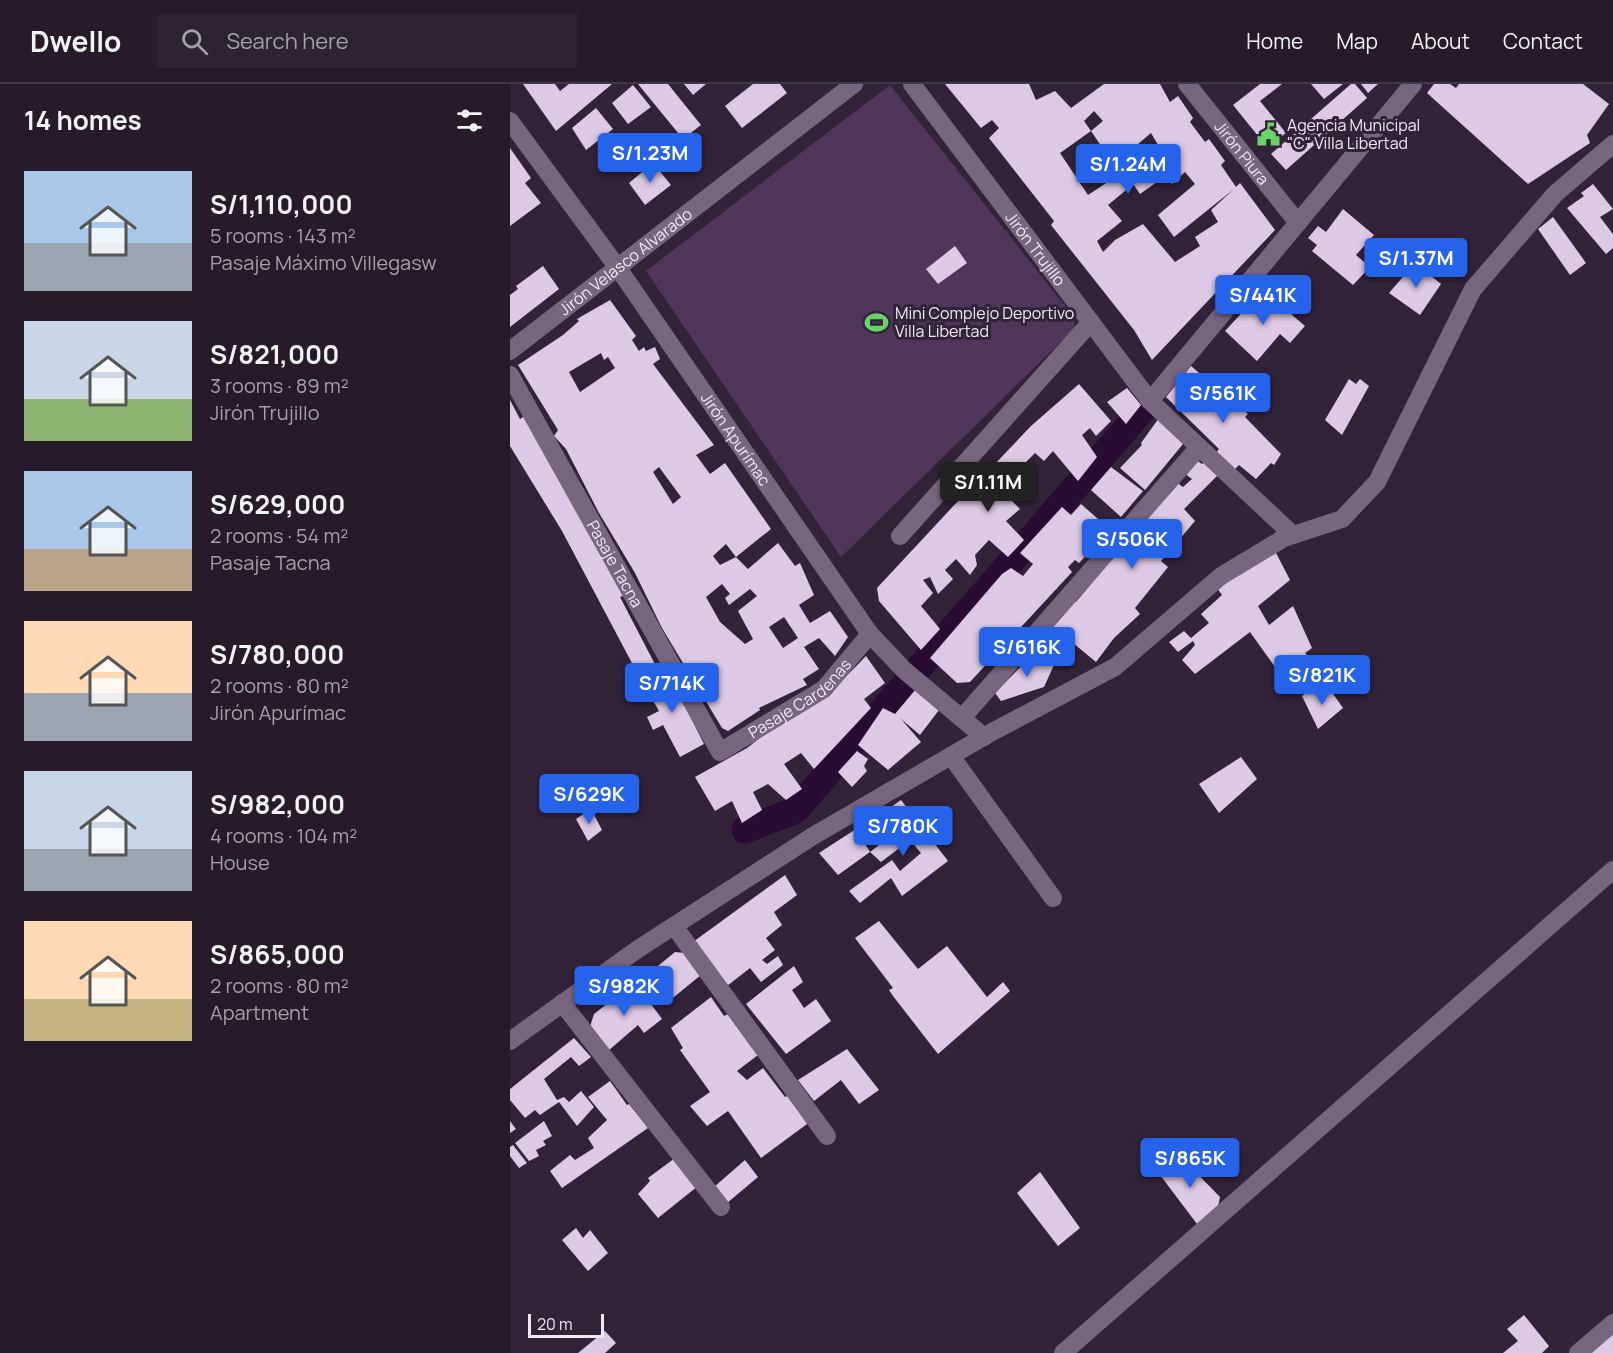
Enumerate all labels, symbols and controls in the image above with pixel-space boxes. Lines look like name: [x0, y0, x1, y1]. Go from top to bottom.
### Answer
search box: [157, 14, 577, 68]
text: Dwello: [30, 22, 121, 60]
icon: search: [178, 25, 211, 58]
text: Search here: [226, 26, 349, 56]
text: Home: [1246, 27, 1303, 55]
text: Map: [1336, 27, 1378, 55]
text: About: [1411, 27, 1470, 55]
text: Contact: [1503, 27, 1583, 55]
text: 14 homes: [24, 102, 142, 138]
icon: filters: [453, 104, 486, 137]
place label: Agencia Municipal "C" Villa Libertad: [1287, 114, 1420, 154]
street label: Jirón Piura: [1210, 116, 1274, 189]
public building icon: Agencia Municipal "C" Villa Libertad: [1256, 121, 1282, 147]
pin: S/1.23M: [595, 133, 705, 184]
text: S/1.23M: [612, 139, 688, 166]
pin: S/1.24M: [1073, 144, 1183, 195]
text: S/1.24M: [1090, 150, 1166, 177]
text: S/1,110,000: [210, 186, 353, 222]
icon: home: [72, 195, 144, 267]
street label: Jirón Velasco Alvarado: [554, 203, 697, 320]
street label: Jirón Trujillo: [1001, 207, 1071, 290]
text: 5 rooms · 143 m²: [210, 222, 356, 249]
pin: S/1.37M: [1361, 238, 1471, 289]
text: S/1.37M: [1378, 244, 1454, 271]
text: Pasaje Máximo Villegasw: [210, 249, 437, 276]
pin: S/441K: [1214, 275, 1312, 326]
text: S/441K: [1229, 281, 1297, 308]
place label: Mini Complejo Deportivo Villa Libertad: [895, 302, 1074, 342]
sports icon: Mini Complejo Deportivo Villa Libertad: [864, 309, 890, 335]
text: S/821,000: [210, 336, 339, 372]
icon: home: [72, 345, 144, 417]
text: 3 rooms · 89 m²: [210, 372, 349, 399]
pin: S/561K: [1174, 373, 1272, 424]
text: S/561K: [1189, 379, 1257, 406]
street label: Jirón Apurímac: [696, 388, 776, 490]
text: Jirón Trujillo: [210, 399, 320, 426]
pin: S/1.11M: [933, 462, 1043, 513]
text: S/1.11M: [954, 468, 1022, 495]
text: S/629,000: [210, 486, 345, 522]
icon: home: [72, 495, 144, 567]
street label: Pasaje Tacna: [582, 516, 648, 611]
pin: S/506K: [1083, 519, 1181, 570]
text: 2 rooms · 54 m²: [210, 522, 348, 549]
text: S/506K: [1096, 525, 1168, 552]
text: Pasaje Tacna: [210, 549, 331, 576]
pin: S/616K: [978, 627, 1076, 678]
text: S/616K: [993, 633, 1061, 660]
text: S/780,000: [210, 636, 344, 672]
icon: home: [72, 645, 144, 717]
street label: Pasaje Cardenas: [744, 654, 856, 743]
pin: S/821K: [1273, 655, 1371, 706]
text: S/821K: [1288, 661, 1356, 688]
pin: S/714K: [623, 663, 721, 714]
text: S/714K: [639, 669, 705, 696]
text: 2 rooms · 80 m²: [210, 672, 349, 699]
text: Jirón Apurímac: [210, 699, 346, 726]
pin: S/629K: [540, 774, 638, 825]
text: S/629K: [553, 780, 625, 807]
text: S/982,000: [210, 786, 345, 822]
icon: home: [72, 795, 144, 867]
pin: S/780K: [854, 806, 952, 857]
text: S/780K: [868, 812, 938, 839]
text: 4 rooms · 104 m²: [210, 822, 357, 849]
text: House: [210, 849, 270, 876]
text: S/865,000: [210, 936, 345, 972]
icon: home: [72, 945, 144, 1017]
pin: S/982K: [575, 966, 673, 1017]
text: 2 rooms · 80 m²: [210, 972, 349, 999]
text: S/982K: [588, 972, 660, 999]
text: Apartment: [210, 999, 309, 1026]
pin: S/865K: [1141, 1138, 1239, 1189]
text: S/865K: [1154, 1144, 1226, 1171]
scale bar: [528, 1311, 604, 1338]
text: 20 m: [537, 1313, 573, 1335]

